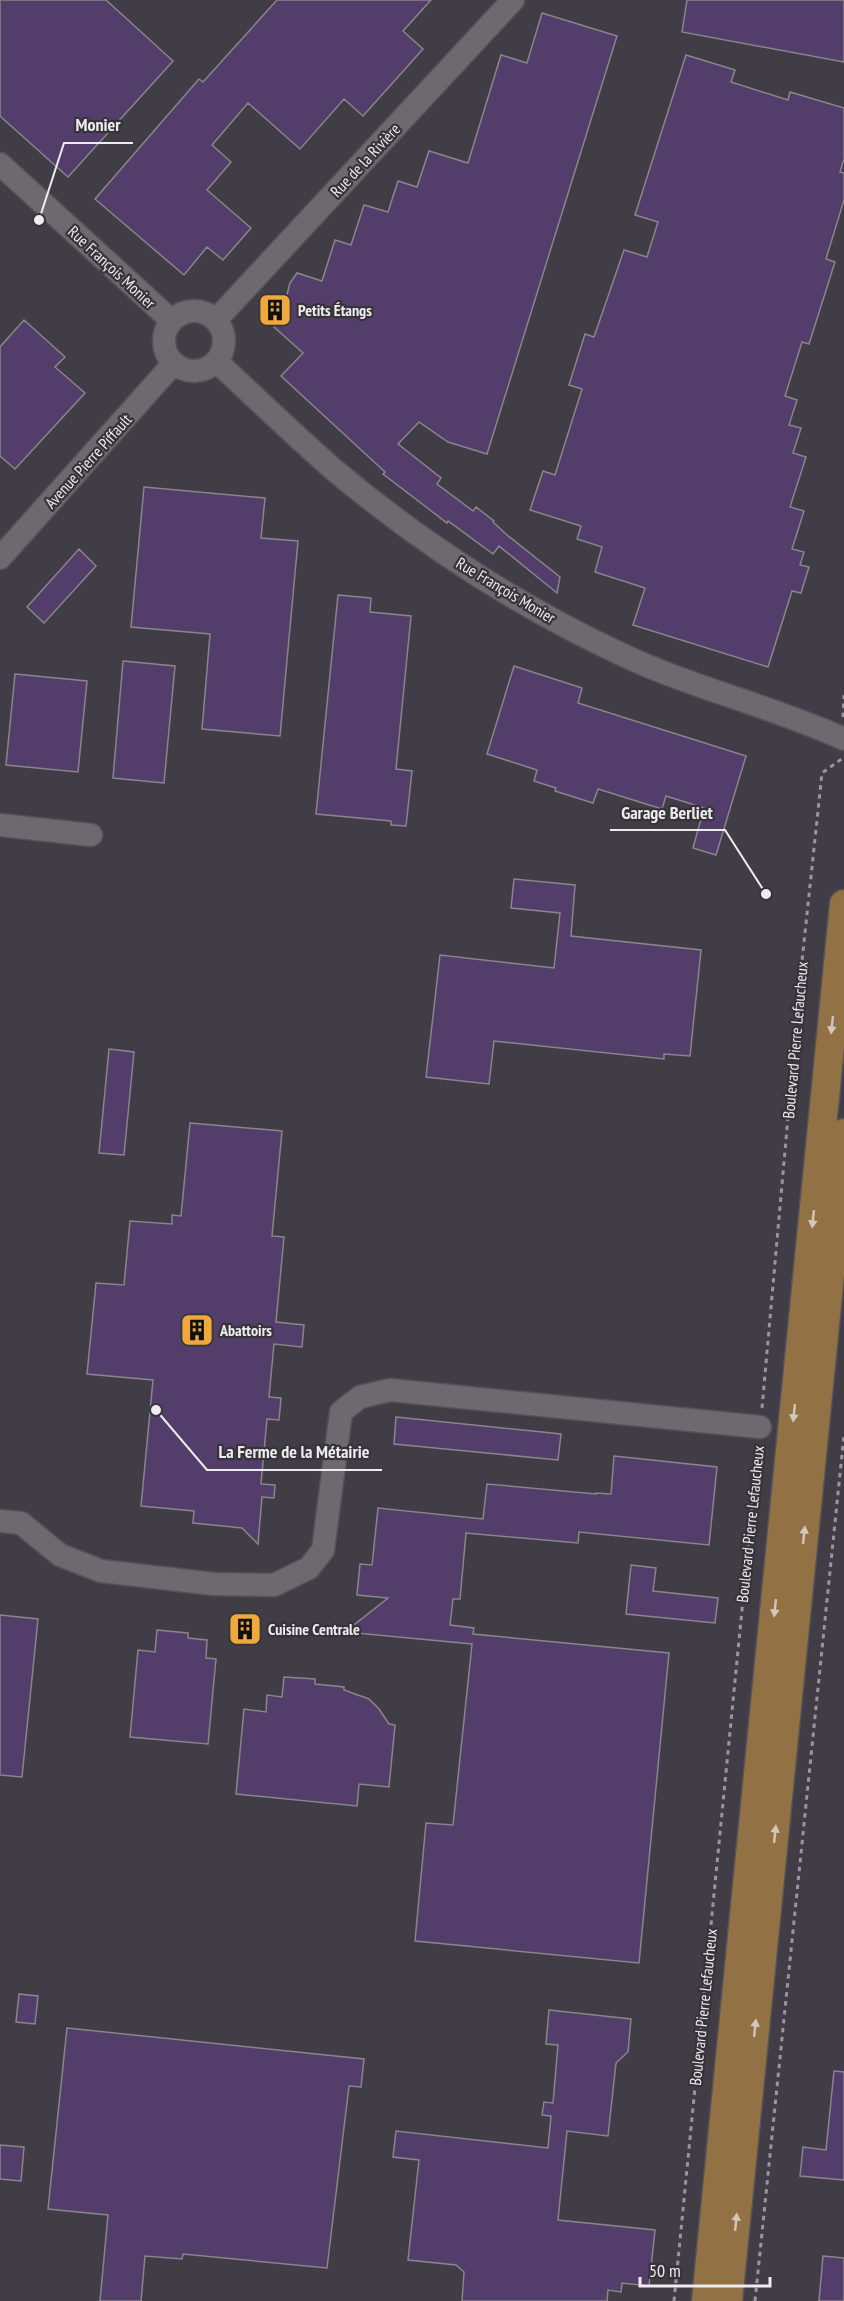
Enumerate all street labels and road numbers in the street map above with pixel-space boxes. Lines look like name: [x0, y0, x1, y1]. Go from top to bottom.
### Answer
street label: Rue de la Rivière: [326, 119, 404, 201]
street label: Rue François Monier: [64, 221, 160, 313]
street label: Avenue Pierre Piffault: [40, 409, 136, 512]
street label: Rue François Monier: [453, 553, 560, 628]
street label: Boulevard Pierre Lefaucheux: [778, 960, 812, 1119]
street label: Boulevard Pierre Lefaucheux: [732, 1444, 768, 1603]
street label: Boulevard Pierre Lefaucheux: [685, 1927, 721, 2086]

